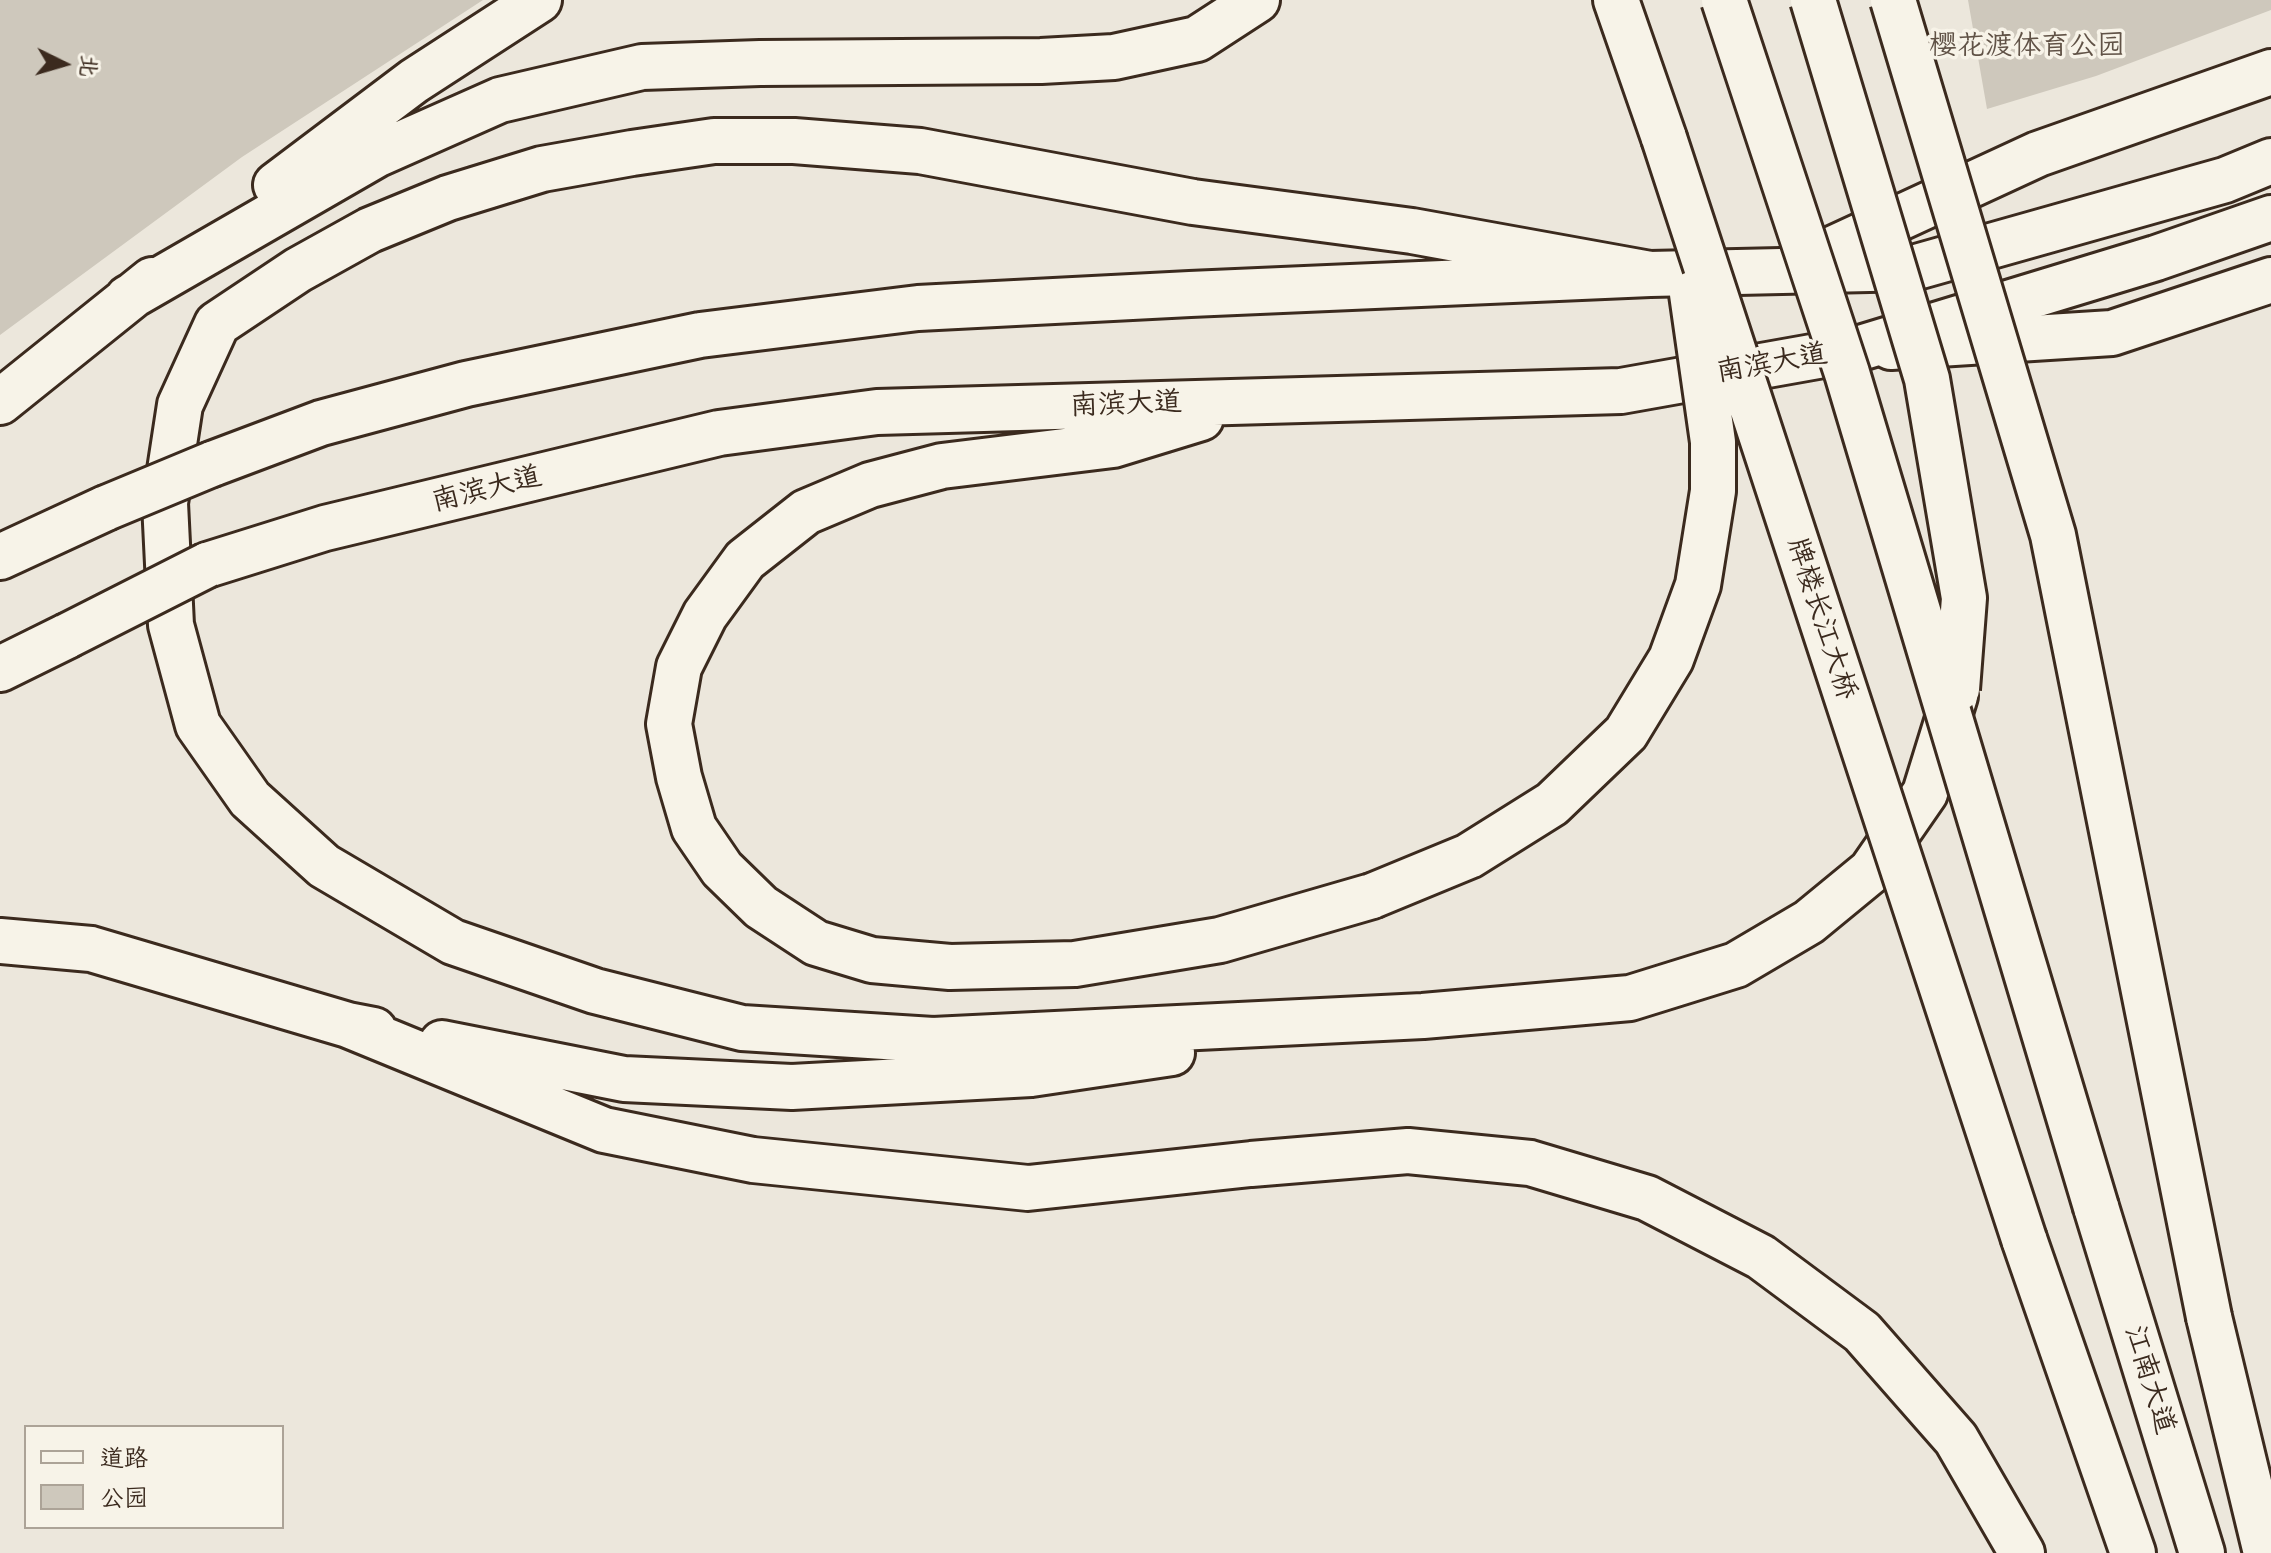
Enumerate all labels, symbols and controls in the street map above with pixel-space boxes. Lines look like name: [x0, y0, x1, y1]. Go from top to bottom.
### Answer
north arrow: [24, 24, 104, 104]
park label: 樱花渡体育公园: [1929, 30, 2125, 64]
text: 北: [74, 54, 103, 78]
street label: 南滨大道: [1714, 338, 1830, 390]
street label: 南滨大道: [1069, 386, 1183, 424]
street label: 南滨大道: [429, 460, 545, 520]
street label: 牌楼长江大桥: [1779, 534, 1863, 704]
street label: 江南大道: [2117, 1322, 2181, 1438]
legend: [24, 1425, 284, 1529]
text: 道路: [100, 1444, 148, 1473]
text: 公园: [100, 1484, 148, 1513]

